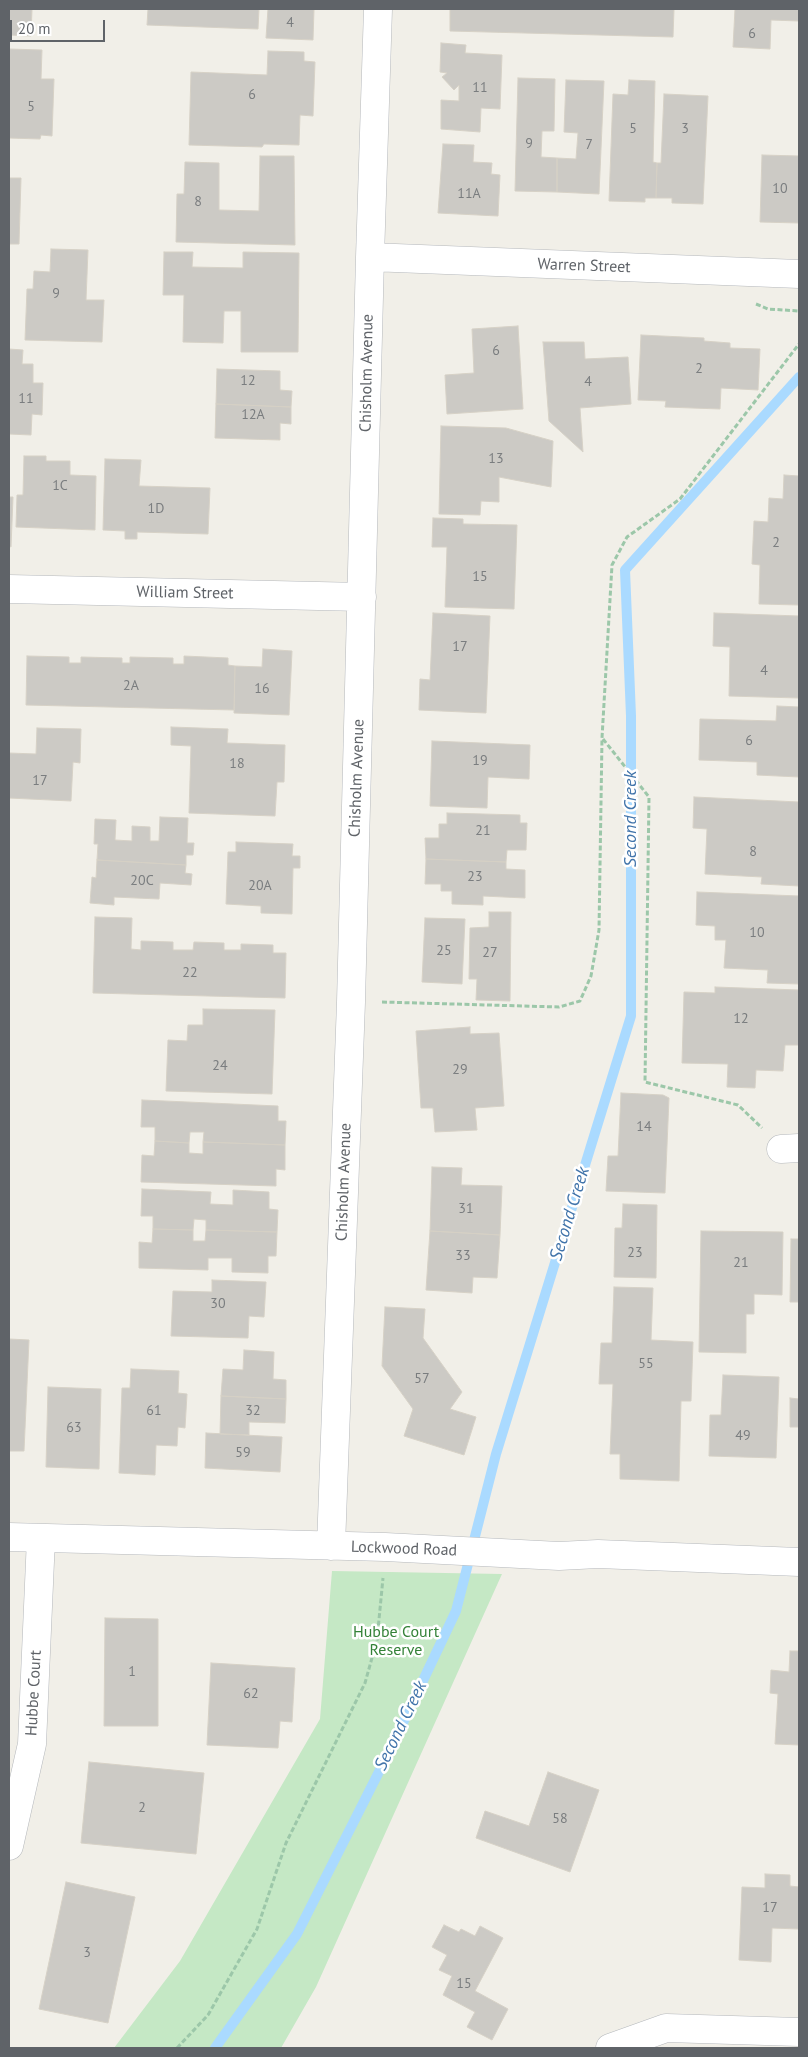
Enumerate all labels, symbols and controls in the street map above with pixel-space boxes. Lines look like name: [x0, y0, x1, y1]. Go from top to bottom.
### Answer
scale bar: [12, 10, 108, 42]
house number: 4: [286, 15, 294, 31]
text: 20 m: [18, 19, 51, 38]
house number: 6: [748, 26, 756, 42]
house number: 11: [472, 80, 488, 96]
house number: 6: [248, 87, 256, 103]
house number: 5: [27, 99, 35, 115]
house number: 5: [629, 121, 637, 137]
house number: 3: [681, 121, 689, 137]
house number: 9: [525, 136, 533, 152]
house number: 7: [585, 137, 593, 153]
house number: 10: [772, 181, 788, 197]
house number: 11A: [457, 186, 481, 202]
house number: 8: [194, 194, 202, 210]
street label: Warren Street: [537, 255, 631, 277]
house number: 9: [52, 286, 60, 302]
street label: Chisholm Avenue: [356, 314, 378, 432]
house number: 6: [492, 343, 500, 359]
house number: 2: [695, 361, 703, 377]
house number: 12: [240, 373, 256, 389]
house number: 4: [584, 374, 592, 390]
house number: 11: [18, 391, 34, 407]
house number: 12A: [241, 407, 265, 423]
house number: 13: [488, 451, 504, 467]
house number: 1C: [52, 478, 68, 494]
house number: 1D: [148, 501, 164, 517]
house number: 2: [772, 535, 780, 551]
house number: 15: [472, 569, 488, 585]
street label: William Street: [136, 583, 234, 603]
house number: 17: [452, 639, 468, 655]
house number: 4: [760, 663, 768, 679]
house number: 2A: [123, 678, 139, 694]
house number: 16: [254, 681, 270, 697]
street label: Chisholm Avenue: [345, 719, 369, 837]
house number: 6: [745, 733, 753, 749]
house number: 19: [472, 753, 488, 769]
house number: 18: [229, 756, 245, 772]
water label: Second Creek: [620, 771, 642, 867]
house number: 17: [32, 773, 48, 789]
house number: 21: [475, 823, 491, 839]
house number: 8: [749, 844, 757, 860]
house number: 23: [467, 869, 483, 885]
house number: 20C: [130, 873, 154, 889]
house number: 20A: [248, 878, 272, 894]
house number: 10: [749, 925, 765, 941]
house number: 25: [436, 943, 452, 959]
house number: 27: [482, 945, 498, 961]
house number: 22: [182, 965, 198, 981]
house number: 12: [733, 1011, 749, 1027]
house number: 24: [212, 1058, 228, 1074]
house number: 29: [452, 1062, 468, 1078]
house number: 14: [636, 1119, 652, 1135]
street label: Chisholm Avenue: [332, 1123, 356, 1241]
water label: Second Creek: [546, 1165, 594, 1263]
house number: 31: [458, 1201, 474, 1217]
house number: 23: [627, 1245, 643, 1261]
house number: 33: [455, 1248, 471, 1264]
house number: 21: [733, 1255, 749, 1271]
house number: 30: [210, 1296, 226, 1312]
house number: 55: [638, 1356, 654, 1372]
house number: 57: [414, 1371, 430, 1387]
house number: 61: [146, 1403, 162, 1419]
house number: 32: [245, 1403, 261, 1419]
house number: 63: [66, 1420, 82, 1436]
house number: 49: [735, 1428, 751, 1444]
house number: 59: [235, 1445, 251, 1461]
street label: Lockwood Road: [351, 1538, 457, 1560]
park label: Hubbe Court Reserve: [353, 1622, 439, 1660]
street label: Hubbe Court: [22, 1649, 46, 1737]
house number: 1: [128, 1664, 136, 1680]
water label: Second Creek: [370, 1678, 432, 1774]
house number: 62: [243, 1686, 259, 1702]
house number: 2: [138, 1800, 146, 1816]
house number: 58: [552, 1811, 568, 1827]
house number: 17: [762, 1900, 778, 1916]
house number: 3: [83, 1945, 91, 1961]
house number: 15: [456, 1976, 472, 1992]

